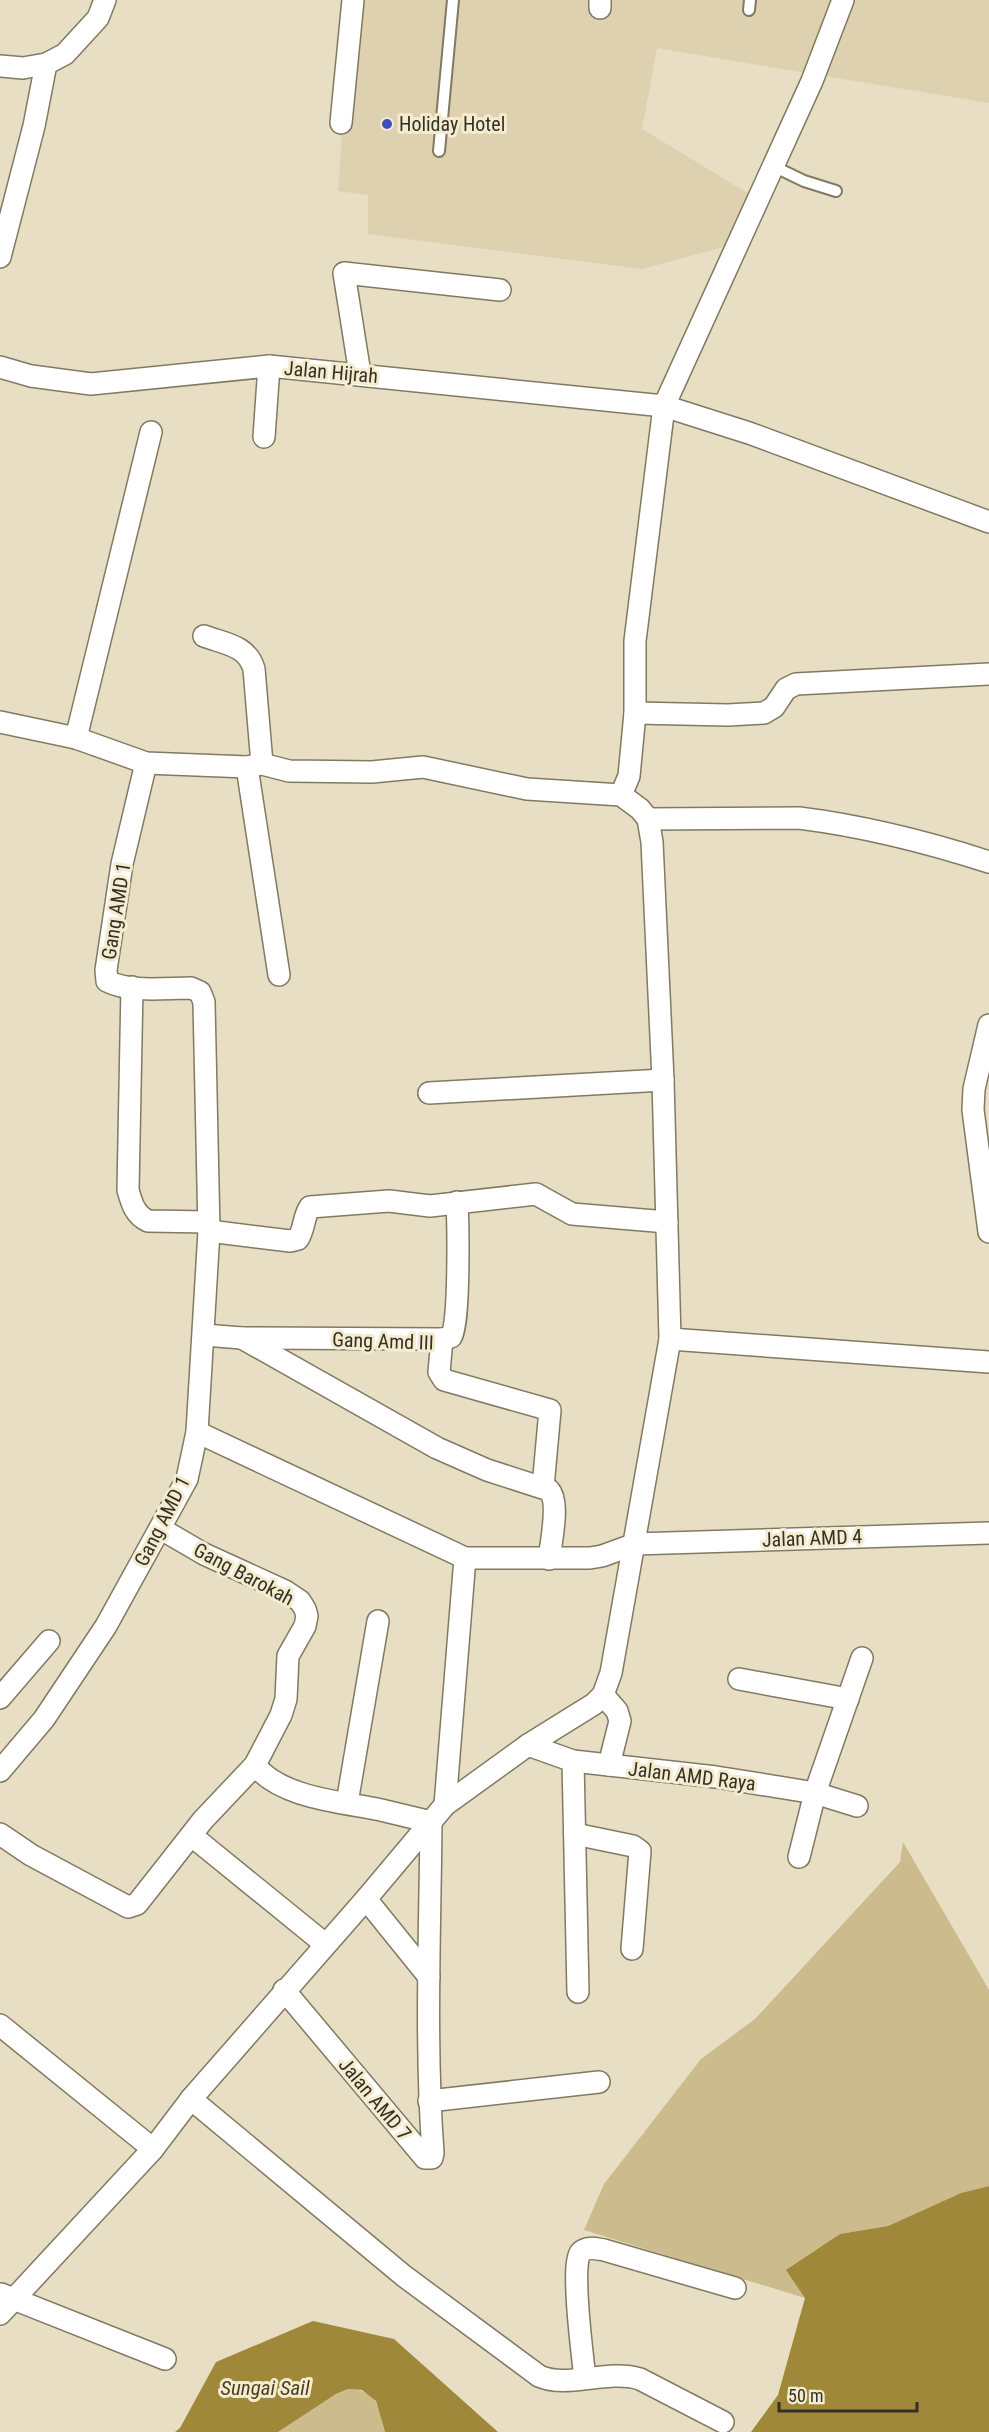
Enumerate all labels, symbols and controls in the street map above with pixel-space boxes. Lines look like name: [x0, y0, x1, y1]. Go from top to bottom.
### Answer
place label: Holiday Hotel: [399, 112, 505, 136]
marker: Holiday Hotel: [380, 117, 394, 131]
street label: Jalan Hijrah: [283, 356, 379, 388]
street label: Gang AMD 1: [96, 861, 136, 961]
street label: Gang Amd III: [332, 1327, 434, 1355]
street label: Gang AMD 1: [129, 1472, 195, 1570]
street label: Jalan AMD 4: [762, 1524, 863, 1552]
street label: Gang Barokah: [190, 1538, 298, 1610]
street label: Jalan AMD Raya: [627, 1756, 757, 1796]
street label: Jalan AMD 7: [334, 2053, 416, 2145]
scale bar: [779, 2375, 917, 2413]
water label: Sungai Sail: [220, 2376, 310, 2400]
text: 50 m: [788, 2385, 823, 2406]

